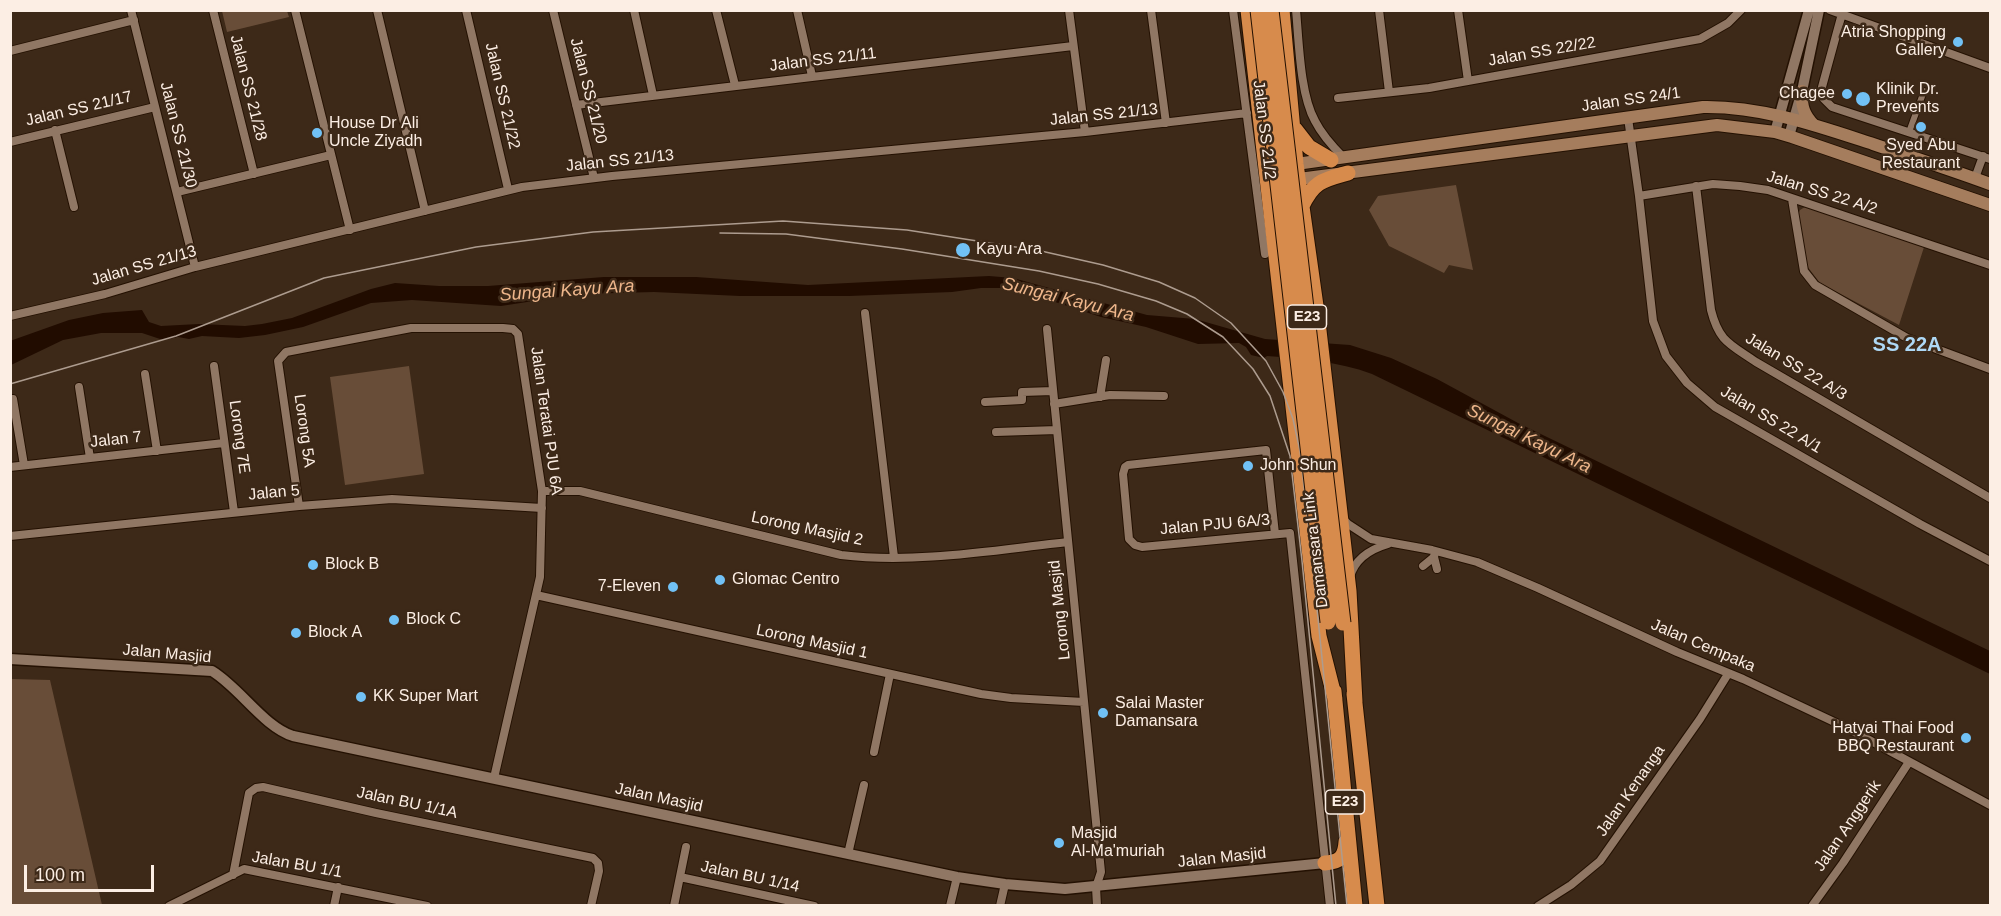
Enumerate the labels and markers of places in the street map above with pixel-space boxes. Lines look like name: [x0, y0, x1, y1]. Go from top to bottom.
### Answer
place label: Atria Shopping Gallery: [1841, 23, 1946, 61]
marker: Atria Shopping Gallery: [1951, 35, 1965, 49]
place label: Klinik Dr. Prevents: [1876, 80, 1939, 118]
place label: Chagee: [1779, 84, 1835, 104]
marker: Chagee: [1840, 87, 1854, 101]
marker: Klinik Dr. Prevents: [1854, 90, 1872, 108]
place label: House Dr Ali Uncle Ziyadh: [329, 114, 422, 152]
marker: Syed Abu Restaurant: [1914, 120, 1928, 134]
marker: House Dr Ali Uncle Ziyadh: [310, 126, 324, 140]
place label: Syed Abu Restaurant: [1882, 136, 1960, 174]
place label: Kayu Ara: [976, 240, 1042, 260]
marker: Kayu Ara: [954, 241, 972, 259]
place label: John Shun: [1260, 456, 1337, 476]
marker: John Shun: [1241, 459, 1255, 473]
place label: Block B: [325, 555, 379, 575]
marker: Block B: [306, 558, 320, 572]
place label: Glomac Centro: [732, 570, 840, 590]
marker: Glomac Centro: [713, 573, 727, 587]
place label: 7-Eleven: [598, 577, 661, 597]
marker: 7-Eleven: [666, 580, 680, 594]
place label: Block C: [406, 610, 461, 630]
marker: Block C: [387, 613, 401, 627]
place label: Block A: [308, 623, 362, 643]
marker: Block A: [289, 626, 303, 640]
place label: KK Super Mart: [373, 687, 478, 707]
marker: KK Super Mart: [354, 690, 368, 704]
place label: Salai Master Damansara: [1115, 694, 1204, 732]
marker: Salai Master Damansara: [1096, 706, 1110, 720]
place label: Hatyai Thai Food BBQ Restaurant: [1832, 719, 1954, 757]
marker: Hatyai Thai Food BBQ Restaurant: [1959, 731, 1973, 745]
place label: Masjid Al-Ma'muriah: [1071, 824, 1165, 862]
marker: Masjid Al-Ma'muriah: [1052, 836, 1066, 850]

